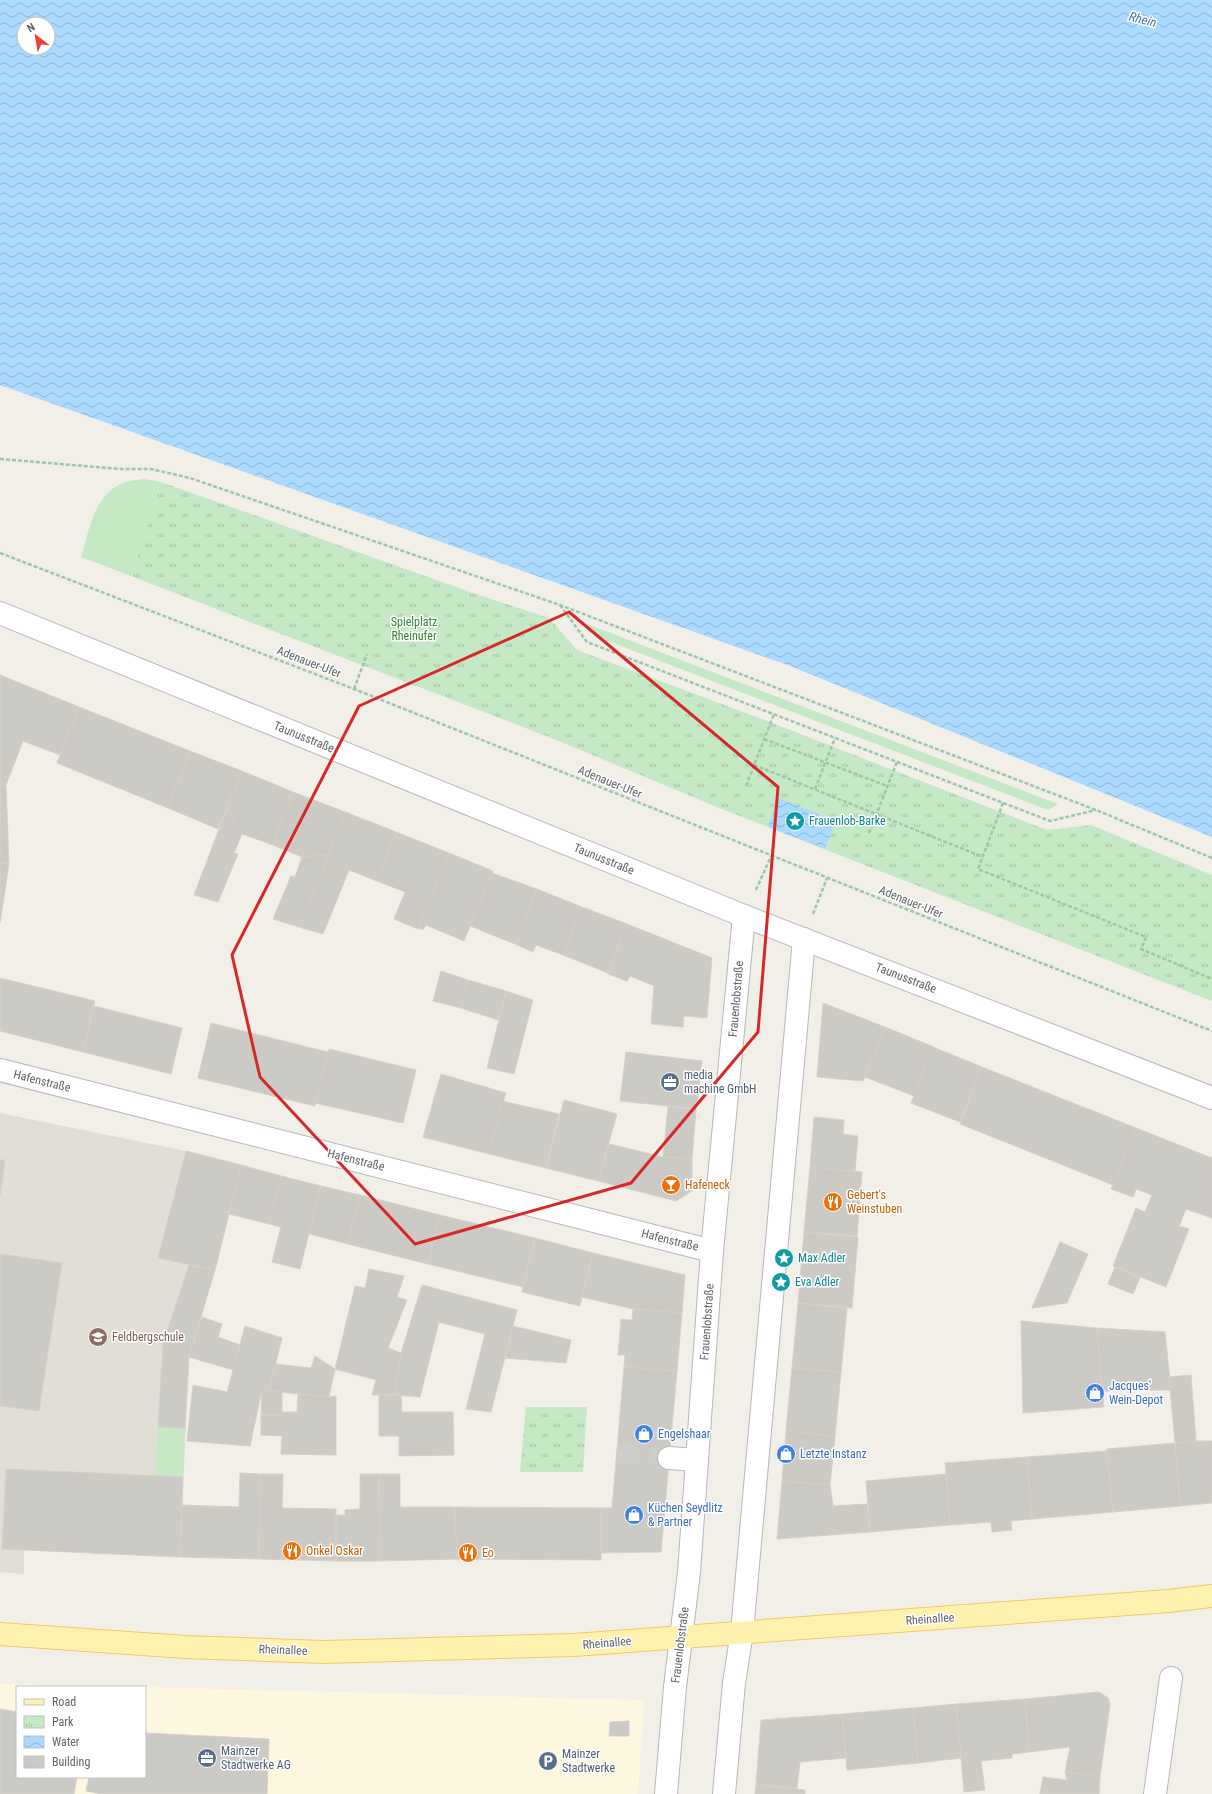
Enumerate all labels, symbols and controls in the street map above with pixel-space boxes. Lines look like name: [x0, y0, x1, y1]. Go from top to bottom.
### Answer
water label: Rhein: [1128, 9, 1158, 30]
north arrow: [16, 16, 56, 56]
text: N: [25, 20, 38, 35]
park label: Spielplatz Rheinufer: [391, 615, 437, 643]
street label: Adenauer-Ufer: [275, 643, 343, 681]
street label: Taunusstraße: [272, 718, 337, 756]
street label: Adenauer-Ufer: [576, 763, 644, 801]
place icon: Frauenlob-Barke: [784, 810, 806, 832]
place label: Frauenlob-Barke: [809, 814, 886, 828]
street label: Taunusstraße: [572, 840, 637, 878]
street label: Adenauer-Ufer: [877, 883, 945, 921]
street label: Frauenlobstraße: [726, 960, 746, 1038]
street label: Taunusstraße: [873, 960, 939, 996]
street label: Hafenstraße: [12, 1067, 72, 1095]
place label: media machine GmbH: [684, 1068, 757, 1096]
office icon: media machine GmbH: [659, 1071, 681, 1093]
street label: Hafenstraße: [326, 1146, 386, 1174]
bar icon: Hafeneck: [660, 1174, 682, 1196]
place label: Hafeneck: [685, 1178, 730, 1192]
place label: Gebert's Weinstuben: [847, 1188, 903, 1216]
restaurant icon: Gebert's Weinstuben: [822, 1191, 844, 1213]
street label: Hafenstraße: [640, 1226, 700, 1254]
place icon: Max Adler: [773, 1247, 795, 1269]
place label: Max Adler: [798, 1251, 846, 1265]
place icon: Eva Adler: [770, 1271, 792, 1293]
place label: Eva Adler: [795, 1275, 840, 1289]
street label: Frauenlobstraße: [697, 1283, 717, 1361]
school or university icon: Feldbergschule: [87, 1326, 109, 1348]
place label: Feldbergschule: [112, 1330, 184, 1344]
place label: Jacques' Wein-Depot: [1109, 1379, 1164, 1407]
shop icon: Jacques' Wein-Depot: [1084, 1382, 1106, 1404]
shop icon: Engelshaar: [633, 1423, 655, 1445]
place label: Engelshaar: [658, 1427, 711, 1441]
shop icon: Letzte Instanz: [775, 1443, 797, 1465]
place label: Letzte Instanz: [800, 1447, 867, 1461]
place label: Küchen Seydlitz & Partner: [648, 1501, 723, 1529]
shop icon: Küchen Seydlitz & Partner: [623, 1504, 645, 1526]
restaurant icon: Onkel Oskar: [281, 1540, 303, 1562]
restaurant icon: Eo: [457, 1542, 479, 1564]
place label: Onkel Oskar: [306, 1544, 363, 1558]
place label: Eo: [482, 1546, 494, 1560]
street label: Frauenlobstraße: [668, 1606, 692, 1684]
street label: Rheinallee: [905, 1610, 955, 1628]
street label: Rheinallee: [582, 1634, 632, 1652]
street label: Rheinallee: [258, 1642, 308, 1658]
legend: [16, 1686, 146, 1778]
text: Road: [52, 1695, 76, 1709]
text: Park: [52, 1715, 74, 1729]
text: Water: [52, 1735, 80, 1749]
place label: Mainzer Stadtwerke AG: [221, 1744, 291, 1772]
office icon: Mainzer Stadtwerke AG: [196, 1747, 218, 1769]
place label: Mainzer Stadtwerke: [562, 1747, 615, 1775]
parking icon: Mainzer Stadtwerke: [537, 1750, 559, 1772]
text: Building: [52, 1755, 90, 1769]

